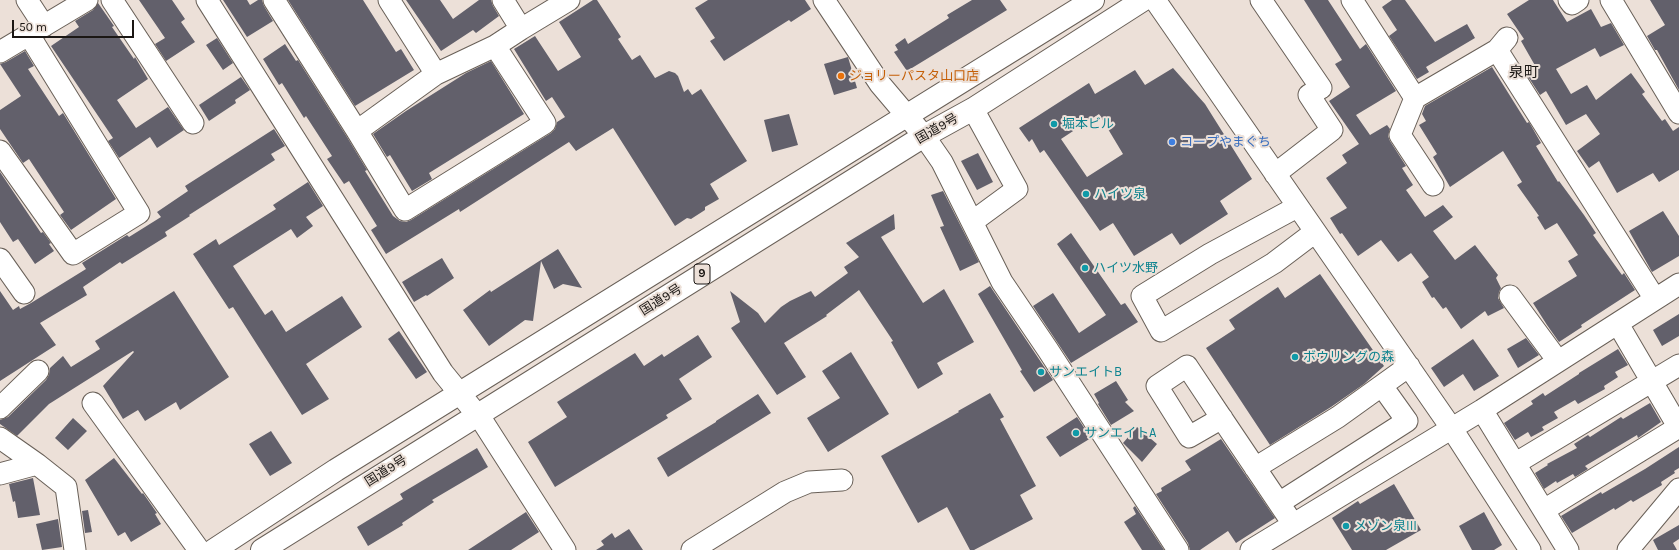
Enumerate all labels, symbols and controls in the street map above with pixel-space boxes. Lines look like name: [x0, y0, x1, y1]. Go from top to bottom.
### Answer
scale bar: [14, 12, 136, 38]
text: 50 m: [19, 20, 47, 34]
district label: 泉町: [1509, 64, 1539, 82]
place label: ジョリーパスタ山口店: [849, 68, 979, 84]
marker: ジョリーパスタ山口店: [836, 71, 846, 81]
street label: 国道9号: [913, 111, 961, 147]
place label: 堀本ビル: [1062, 116, 1114, 132]
marker: 堀本ビル: [1049, 119, 1059, 129]
place label: コープやまぐち: [1180, 134, 1271, 150]
marker: コープやまぐち: [1167, 137, 1177, 147]
place label: ハイツ泉: [1094, 186, 1146, 202]
marker: ハイツ泉: [1081, 189, 1091, 199]
place label: ハイツ水野: [1093, 260, 1158, 276]
marker: ハイツ水野: [1080, 263, 1090, 273]
road number: 9: [694, 264, 710, 284]
street label: 国道9号: [637, 281, 685, 319]
place label: ボウリングの森: [1303, 349, 1394, 365]
marker: ボウリングの森: [1290, 352, 1300, 362]
place label: サンエイトB: [1049, 364, 1122, 380]
marker: サンエイトB: [1036, 367, 1046, 377]
place label: サンエイトA: [1084, 425, 1156, 441]
marker: サンエイトA: [1071, 428, 1081, 438]
street label: 国道9号: [362, 452, 410, 490]
place label: メゾン泉III: [1354, 518, 1417, 534]
marker: メゾン泉III: [1341, 521, 1351, 531]

